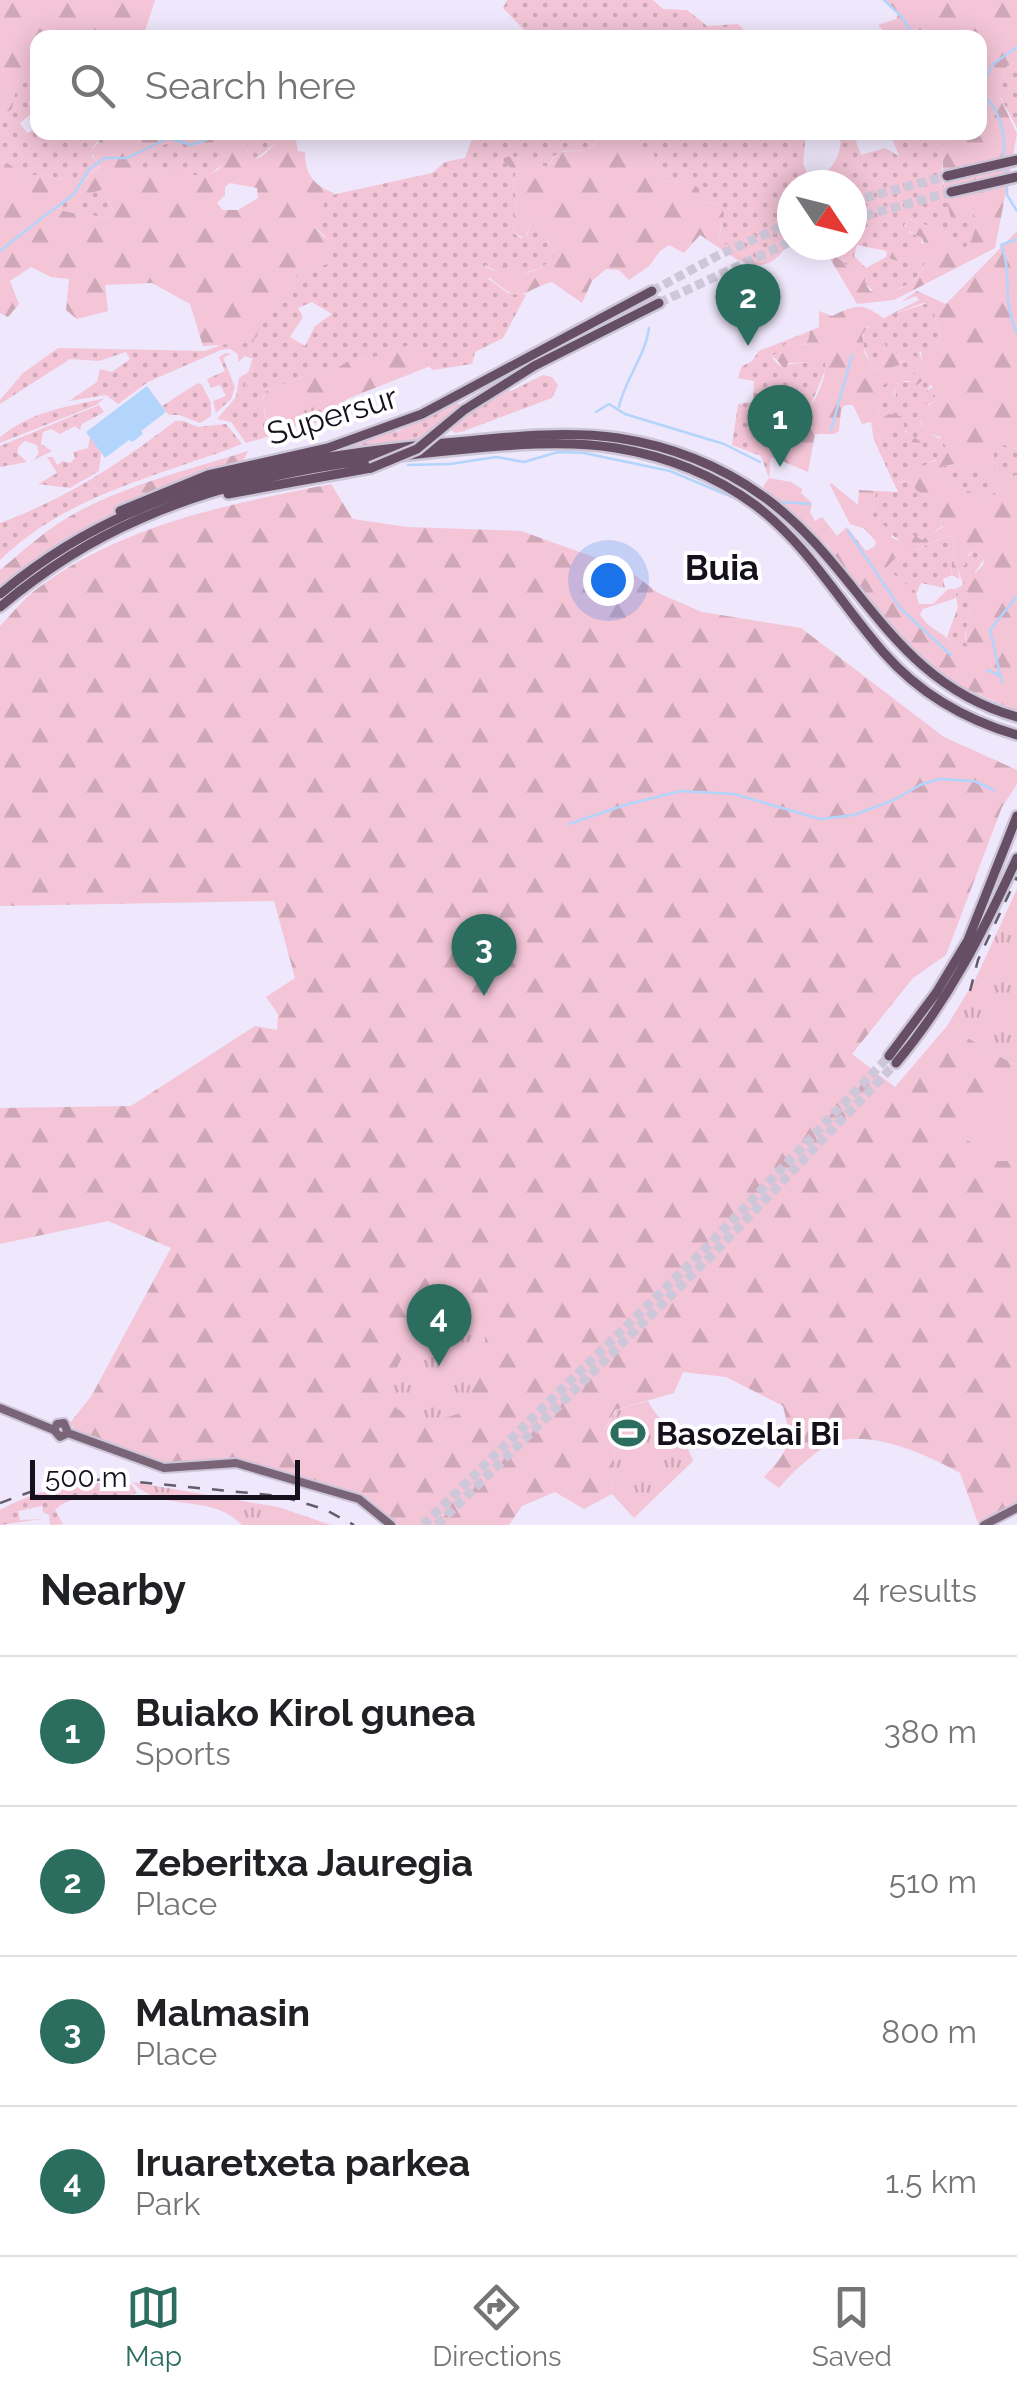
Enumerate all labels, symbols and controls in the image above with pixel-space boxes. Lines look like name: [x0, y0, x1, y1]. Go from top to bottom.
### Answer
search box: [30, 30, 987, 140]
icon: search: [65, 58, 120, 113]
text: Search here: [145, 63, 356, 108]
north arrow: [777, 170, 867, 260]
pin: 2: [716, 264, 780, 346]
street label: Supersur: [263, 378, 401, 452]
pin: 1: [748, 384, 812, 467]
district label: Buia: [685, 547, 759, 588]
your location: [583, 555, 634, 606]
pin: 3: [452, 914, 516, 996]
pin: 4: [406, 1284, 472, 1366]
sports icon: Basozelai Bi: [609, 1414, 647, 1452]
place label: Basozelai Bi: [656, 1415, 840, 1452]
scale bar: [30, 1455, 300, 1500]
text: 500 m: [45, 1461, 127, 1494]
text: Nearby: [40, 1566, 186, 1615]
text: 4 results: [853, 1572, 977, 1609]
text: Buiako Kirol gunea: [135, 1690, 476, 1735]
text: 1: [65, 1713, 80, 1750]
text: 380 m: [884, 1713, 977, 1750]
text: Sports: [135, 1735, 231, 1772]
text: Zeberitxa Jauregia: [135, 1840, 473, 1885]
text: 2: [63, 1863, 82, 1900]
text: 510 m: [889, 1863, 977, 1900]
text: Place: [135, 1885, 217, 1922]
text: Malmasin: [135, 1990, 310, 2035]
text: 3: [64, 2013, 81, 2050]
text: 800 m: [881, 2013, 977, 2050]
text: Place: [135, 2035, 217, 2072]
text: Iruaretxeta parkea: [135, 2140, 470, 2185]
text: 4: [63, 2163, 82, 2200]
text: 1.5 km: [885, 2163, 977, 2200]
text: Park: [135, 2185, 200, 2222]
tab: Map: [125, 2280, 182, 2373]
tab: Directions: [432, 2280, 562, 2373]
tab: Saved: [812, 2280, 892, 2373]

